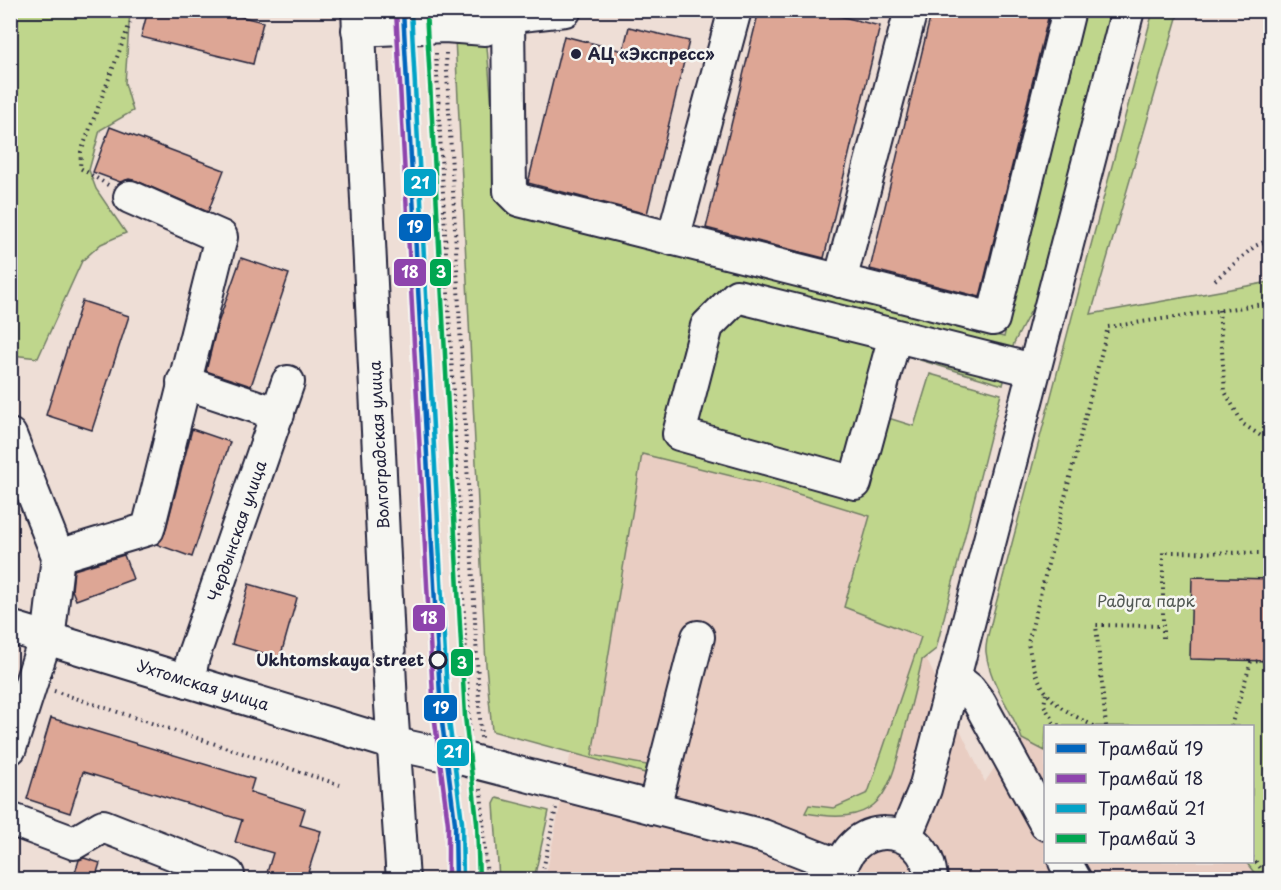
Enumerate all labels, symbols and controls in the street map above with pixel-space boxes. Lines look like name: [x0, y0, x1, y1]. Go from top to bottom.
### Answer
place label: АЦ «Экспресс»: [588, 41, 715, 65]
marker: АЦ «Экспресс»: [569, 47, 583, 61]
line badge: 21: [403, 168, 437, 197]
text: 21: [411, 170, 430, 194]
line badge: 19: [398, 213, 432, 242]
text: 19: [406, 214, 424, 238]
line badge: 18: [393, 258, 427, 287]
line badge: 3: [429, 258, 452, 287]
text: 18: [401, 259, 419, 283]
text: 3: [436, 259, 446, 283]
street label: Волгоградская улица: [362, 360, 394, 530]
street label: Чердынская улица: [201, 457, 272, 605]
park label: Радуга парк: [1097, 588, 1196, 612]
line badge: 18: [412, 604, 446, 632]
text: 18: [420, 605, 438, 629]
place label: Ukhtomskaya street: [256, 647, 424, 671]
line badge: 3: [450, 648, 474, 677]
text: 3: [457, 650, 467, 674]
marker: Ukhtomskaya street: [429, 651, 447, 669]
street label: Ухтомская улица: [134, 653, 272, 716]
line badge: 19: [423, 694, 458, 722]
text: 19: [432, 695, 450, 719]
legend: [1044, 725, 1254, 863]
text: Трамвай 19: [1098, 734, 1204, 761]
line badge: 21: [436, 738, 470, 767]
text: 21: [444, 739, 463, 763]
text: Трамвай 18: [1098, 764, 1204, 791]
text: Трамвай 21: [1098, 794, 1205, 821]
text: Трамвай 3: [1098, 824, 1196, 851]

